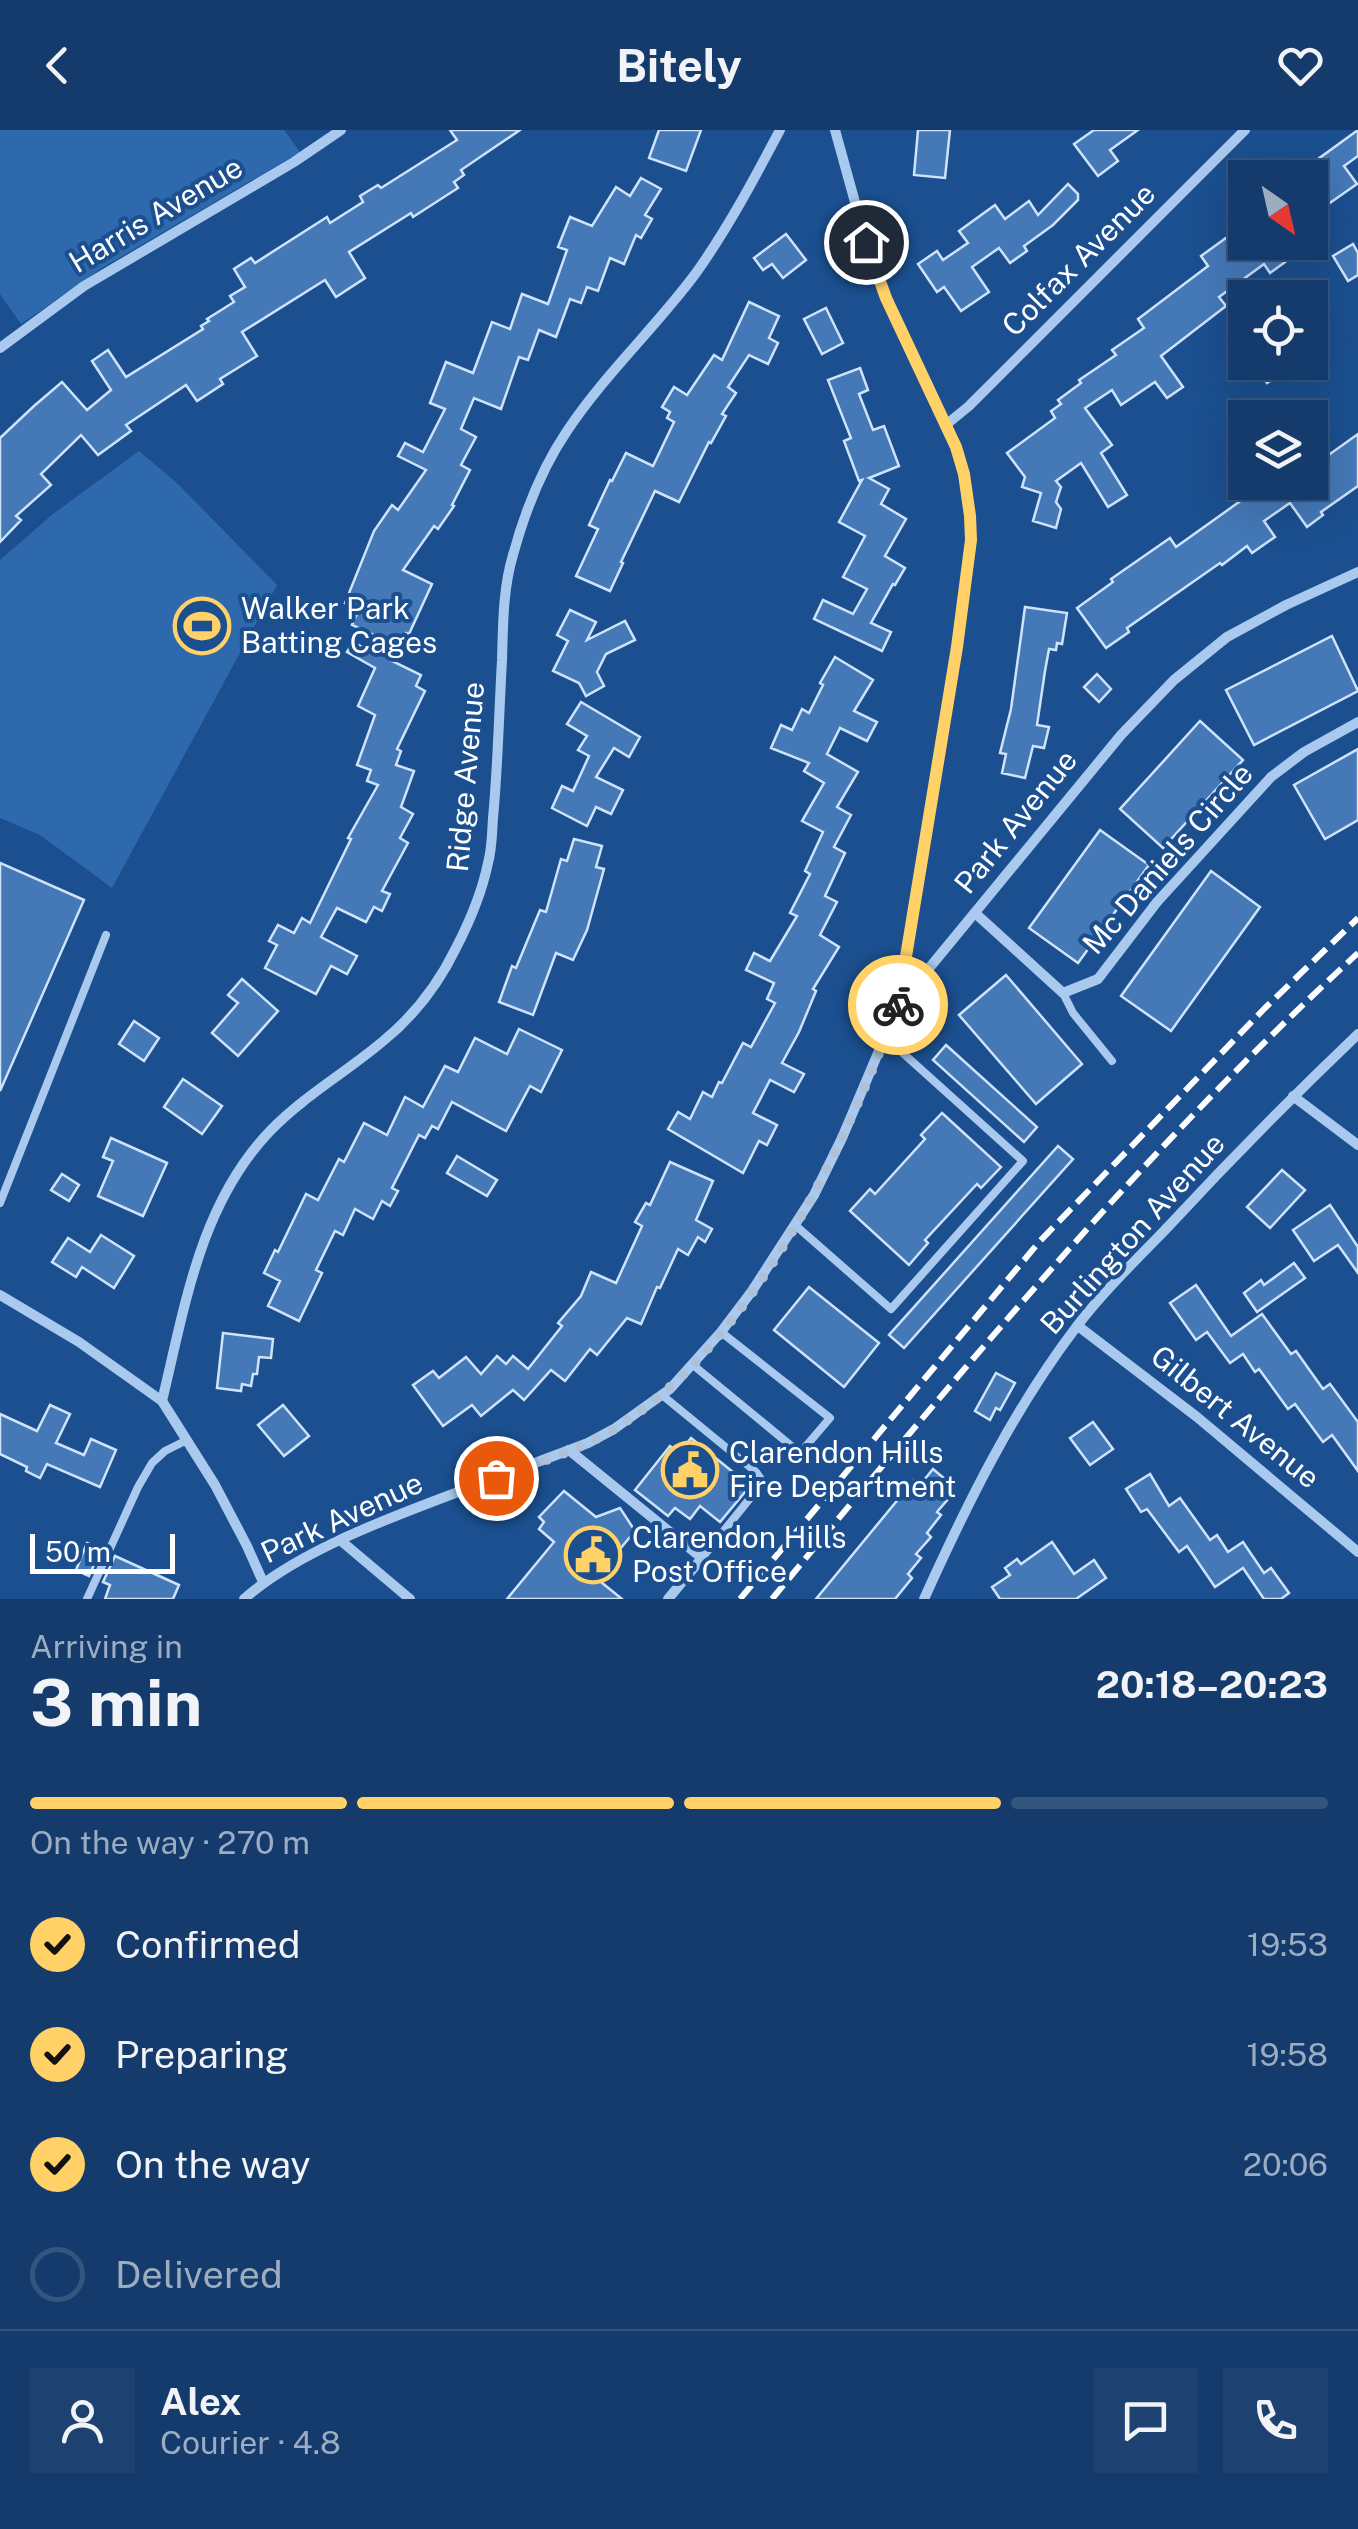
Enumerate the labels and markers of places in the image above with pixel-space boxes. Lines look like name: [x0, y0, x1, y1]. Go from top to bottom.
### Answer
pin: [824, 200, 909, 285]
place label: Walker Park Batting Cages: [241, 590, 437, 660]
sports icon: Walker Park Batting Cages: [172, 596, 232, 656]
place label: Clarendon Hills Fire Department: [729, 1434, 956, 1504]
pin: [454, 1436, 539, 1521]
public building icon: Clarendon Hills Fire Department: [660, 1440, 720, 1500]
place label: Clarendon Hills Post Office: [632, 1519, 847, 1589]
public building icon: Clarendon Hills Post Office: [563, 1525, 623, 1585]

